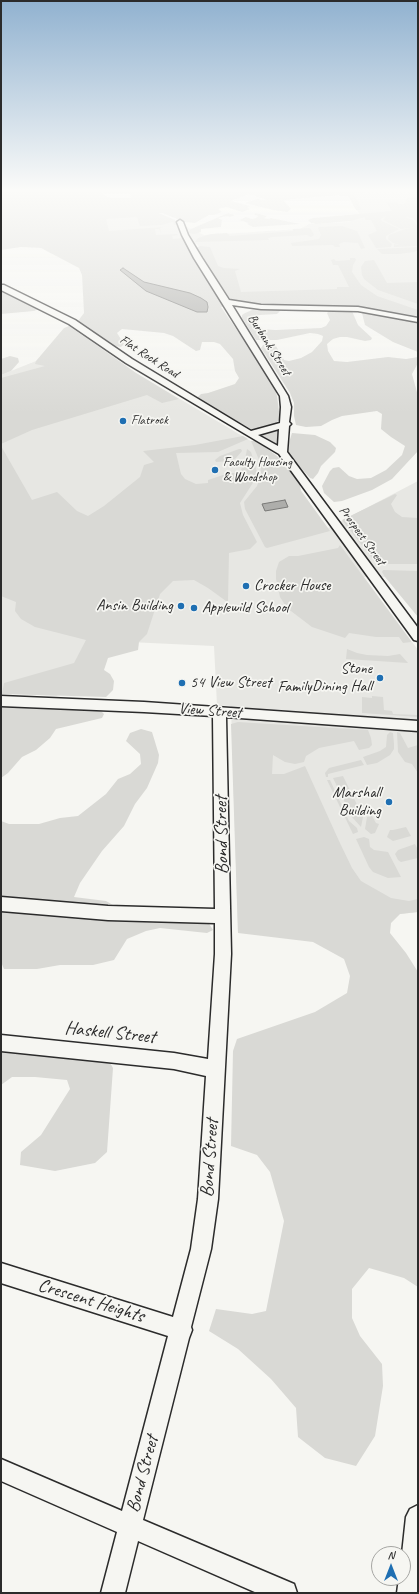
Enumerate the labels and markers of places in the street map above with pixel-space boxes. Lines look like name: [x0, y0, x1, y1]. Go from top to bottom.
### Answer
place label: Flatrock: [131, 413, 168, 429]
marker: Flatrock: [118, 416, 128, 426]
place label: Faculty Housing & Woodshop: [223, 455, 292, 486]
marker: Faculty Housing & Woodshop: [210, 465, 220, 475]
place label: Crocker House: [254, 576, 330, 596]
marker: Crocker House: [241, 581, 251, 591]
place label: Ansin Building: [96, 596, 173, 616]
place label: Applewild School: [202, 598, 289, 618]
marker: Ansin Building: [176, 601, 186, 611]
marker: Applewild School: [189, 603, 199, 613]
place label: Stone FamilyDining Hall: [278, 659, 372, 697]
place label: 54 View Street: [190, 673, 271, 693]
marker: Stone FamilyDining Hall: [375, 673, 385, 683]
marker: 54 View Street: [177, 678, 187, 688]
place label: Marshall Building: [332, 783, 381, 821]
marker: Marshall Building: [384, 797, 394, 807]

